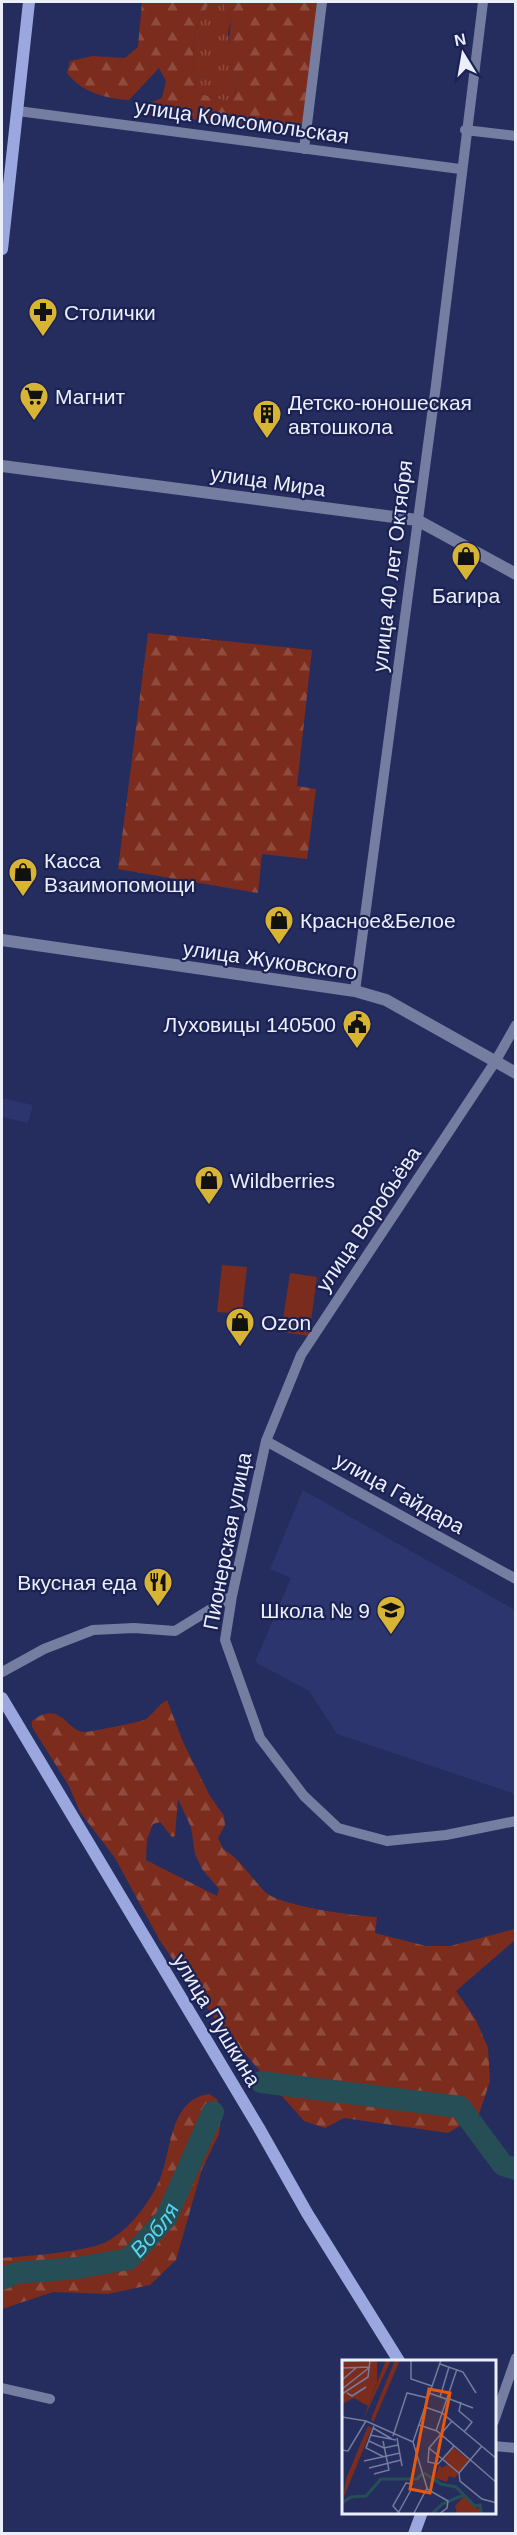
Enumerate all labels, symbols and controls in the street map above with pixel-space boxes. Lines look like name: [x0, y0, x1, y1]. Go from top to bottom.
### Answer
north arrow: [433, 24, 493, 84]
text: N: [453, 30, 468, 49]
street label: улица Комсомольская: [133, 95, 351, 147]
pharmacy icon: Столички: [27, 296, 59, 338]
place label: Столички: [64, 301, 156, 324]
supermarket icon: Магнит: [18, 380, 50, 422]
place label: Магнит: [55, 385, 125, 408]
place label: Детско-юношеская автошкола: [288, 391, 472, 438]
building icon: Детско-юношеская автошкола: [251, 398, 283, 440]
street label: улица 40 лет Октября: [368, 459, 416, 673]
street label: улица Мира: [209, 462, 327, 501]
shop icon: Багира: [450, 540, 482, 582]
place label: Багира: [432, 584, 500, 607]
place label: Касса Взаимопомощи: [44, 849, 195, 896]
shop icon: Касса Взаимопомощи: [7, 856, 39, 898]
shop icon: Красное&Белое: [263, 904, 295, 946]
place label: Красное&Белое: [300, 909, 456, 932]
street label: улица Жуковского: [181, 936, 359, 984]
public building icon: Луховицы 140500: [341, 1008, 373, 1050]
place label: Луховицы 140500: [164, 1013, 336, 1036]
street label: улица Воробьёва: [311, 1142, 425, 1296]
shop icon: Wildberries: [193, 1164, 225, 1206]
place label: Wildberries: [230, 1169, 335, 1192]
shop icon: Ozon: [224, 1306, 256, 1348]
place label: Ozon: [261, 1311, 311, 1334]
street label: улица Гайдара: [331, 1448, 469, 1538]
street label: Пионерская улица: [199, 1450, 256, 1632]
restaurant icon: Вкусная еда: [142, 1566, 174, 1608]
place label: Вкусная еда: [17, 1571, 137, 1594]
school or university icon: Школа № 9: [375, 1594, 407, 1636]
place label: Школа № 9: [260, 1599, 370, 1622]
street label: улица Пушкина: [168, 1950, 266, 2091]
water label: Вобля: [125, 2199, 184, 2262]
inset map: [342, 2360, 496, 2514]

